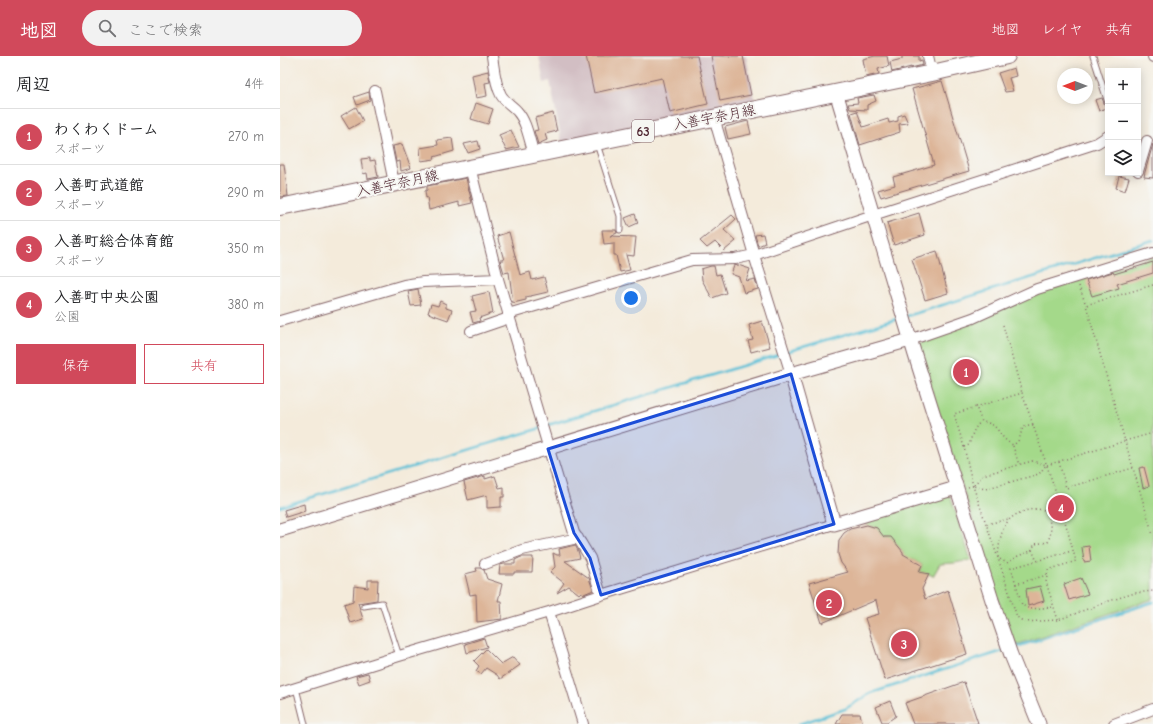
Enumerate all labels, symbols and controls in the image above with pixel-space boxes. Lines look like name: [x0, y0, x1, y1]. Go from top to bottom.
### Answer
search box: [82, 10, 362, 46]
icon: search: [96, 17, 118, 39]
text: 地図: [20, 20, 58, 42]
text: ここで検索: [128, 21, 203, 39]
text: 地図: [992, 21, 1020, 38]
text: レイヤ: [1042, 21, 1083, 38]
text: 共有: [1105, 21, 1133, 38]
north arrow: [1057, 68, 1093, 104]
map controls: [1105, 68, 1141, 176]
button: +: [1105, 68, 1141, 104]
text: 周辺: [16, 75, 50, 94]
text: 4件: [245, 76, 264, 91]
street label: 入善宇奈月線: [671, 101, 757, 134]
button: −: [1105, 104, 1141, 140]
text: わくわくドーム: [54, 120, 158, 138]
road number: 63: [632, 120, 654, 142]
text: 1: [26, 129, 32, 144]
text: 270 m: [228, 129, 264, 144]
button: layers: [1105, 140, 1141, 176]
text: スポーツ: [54, 141, 106, 156]
street label: 入善宇奈月線: [354, 166, 440, 201]
text: 入善町武道館: [54, 176, 144, 194]
text: 2: [26, 185, 32, 200]
text: 290 m: [227, 185, 264, 200]
text: スポーツ: [54, 197, 106, 212]
text: 入善町総合体育館: [54, 232, 174, 250]
text: 3: [26, 241, 32, 256]
text: 350 m: [227, 241, 264, 256]
text: スポーツ: [54, 253, 106, 268]
text: 入善町中央公園: [54, 288, 159, 306]
your location: [621, 288, 641, 308]
text: 4: [26, 297, 32, 312]
text: 380 m: [228, 297, 264, 312]
text: 公園: [54, 309, 80, 324]
button: 保存: [16, 344, 136, 384]
button: 共有: [144, 344, 264, 384]
pin: 1: [953, 357, 979, 387]
pin: 4: [1048, 493, 1074, 523]
pin: 2: [816, 588, 842, 618]
pin: 3: [891, 629, 917, 659]

